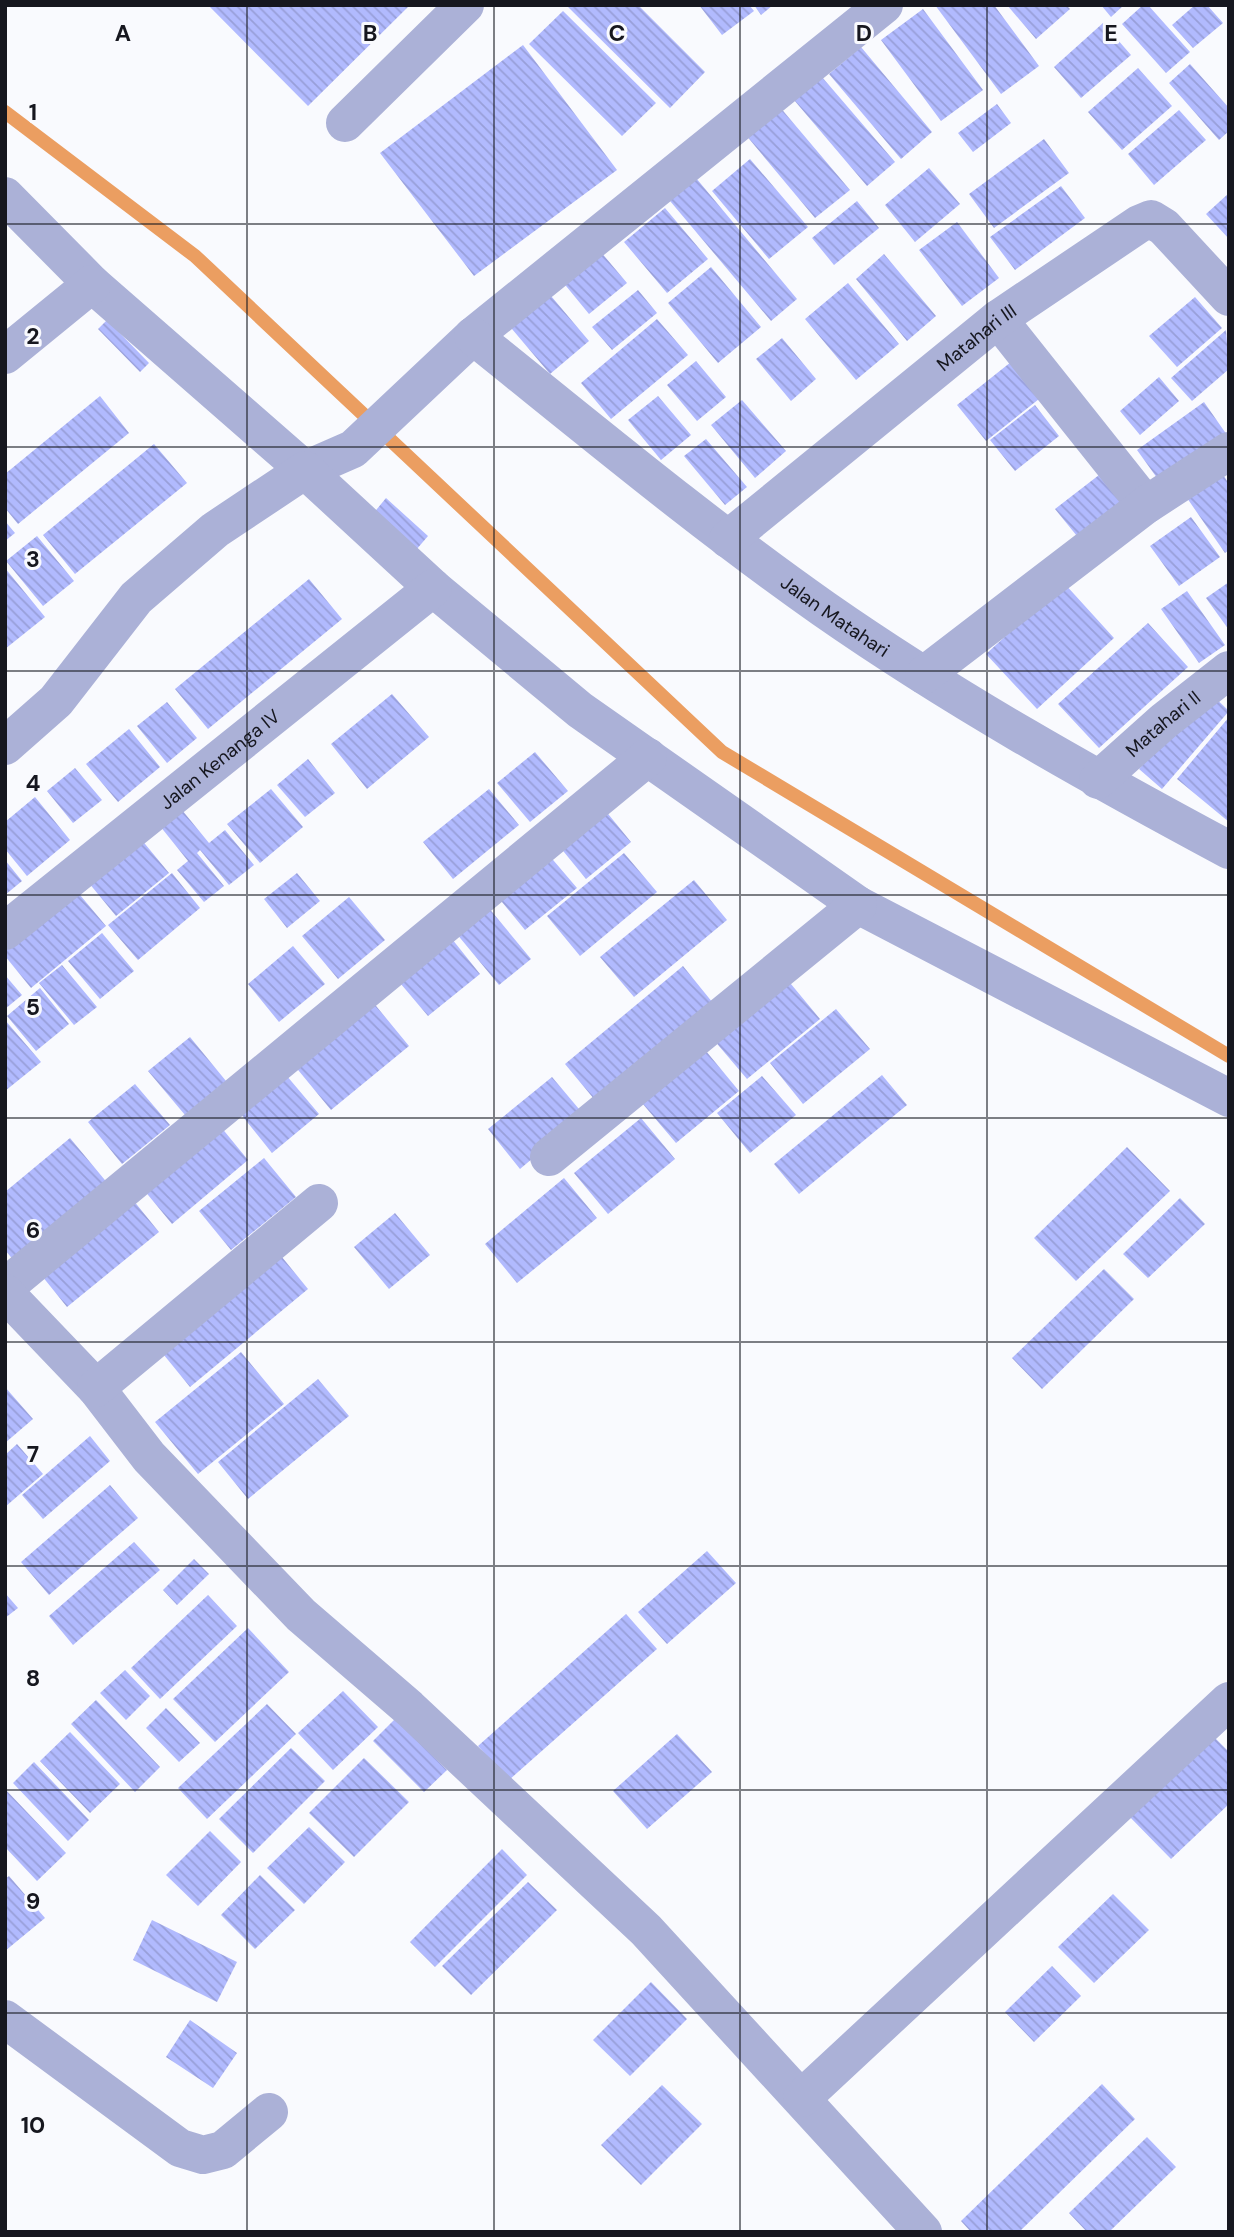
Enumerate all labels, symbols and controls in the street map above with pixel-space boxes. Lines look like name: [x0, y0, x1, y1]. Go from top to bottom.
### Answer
text: A: [115, 18, 131, 48]
text: B: [363, 18, 377, 48]
text: C: [609, 18, 625, 48]
text: D: [856, 18, 872, 48]
text: E: [1104, 18, 1118, 48]
text: 1: [29, 97, 37, 127]
street label: Matahari III: [931, 298, 1021, 377]
text: 2: [26, 321, 40, 351]
text: 3: [26, 544, 40, 574]
street label: Jalan Matahari: [776, 570, 895, 662]
street label: Matahari II: [1120, 685, 1205, 762]
street label: Jalan Kenanga IV: [154, 703, 285, 815]
text: 4: [26, 768, 41, 798]
text: 5: [26, 992, 40, 1022]
text: 6: [26, 1215, 40, 1245]
text: 7: [27, 1439, 39, 1469]
text: 8: [26, 1663, 40, 1693]
text: 9: [26, 1886, 40, 1916]
text: 10: [21, 2110, 45, 2140]

